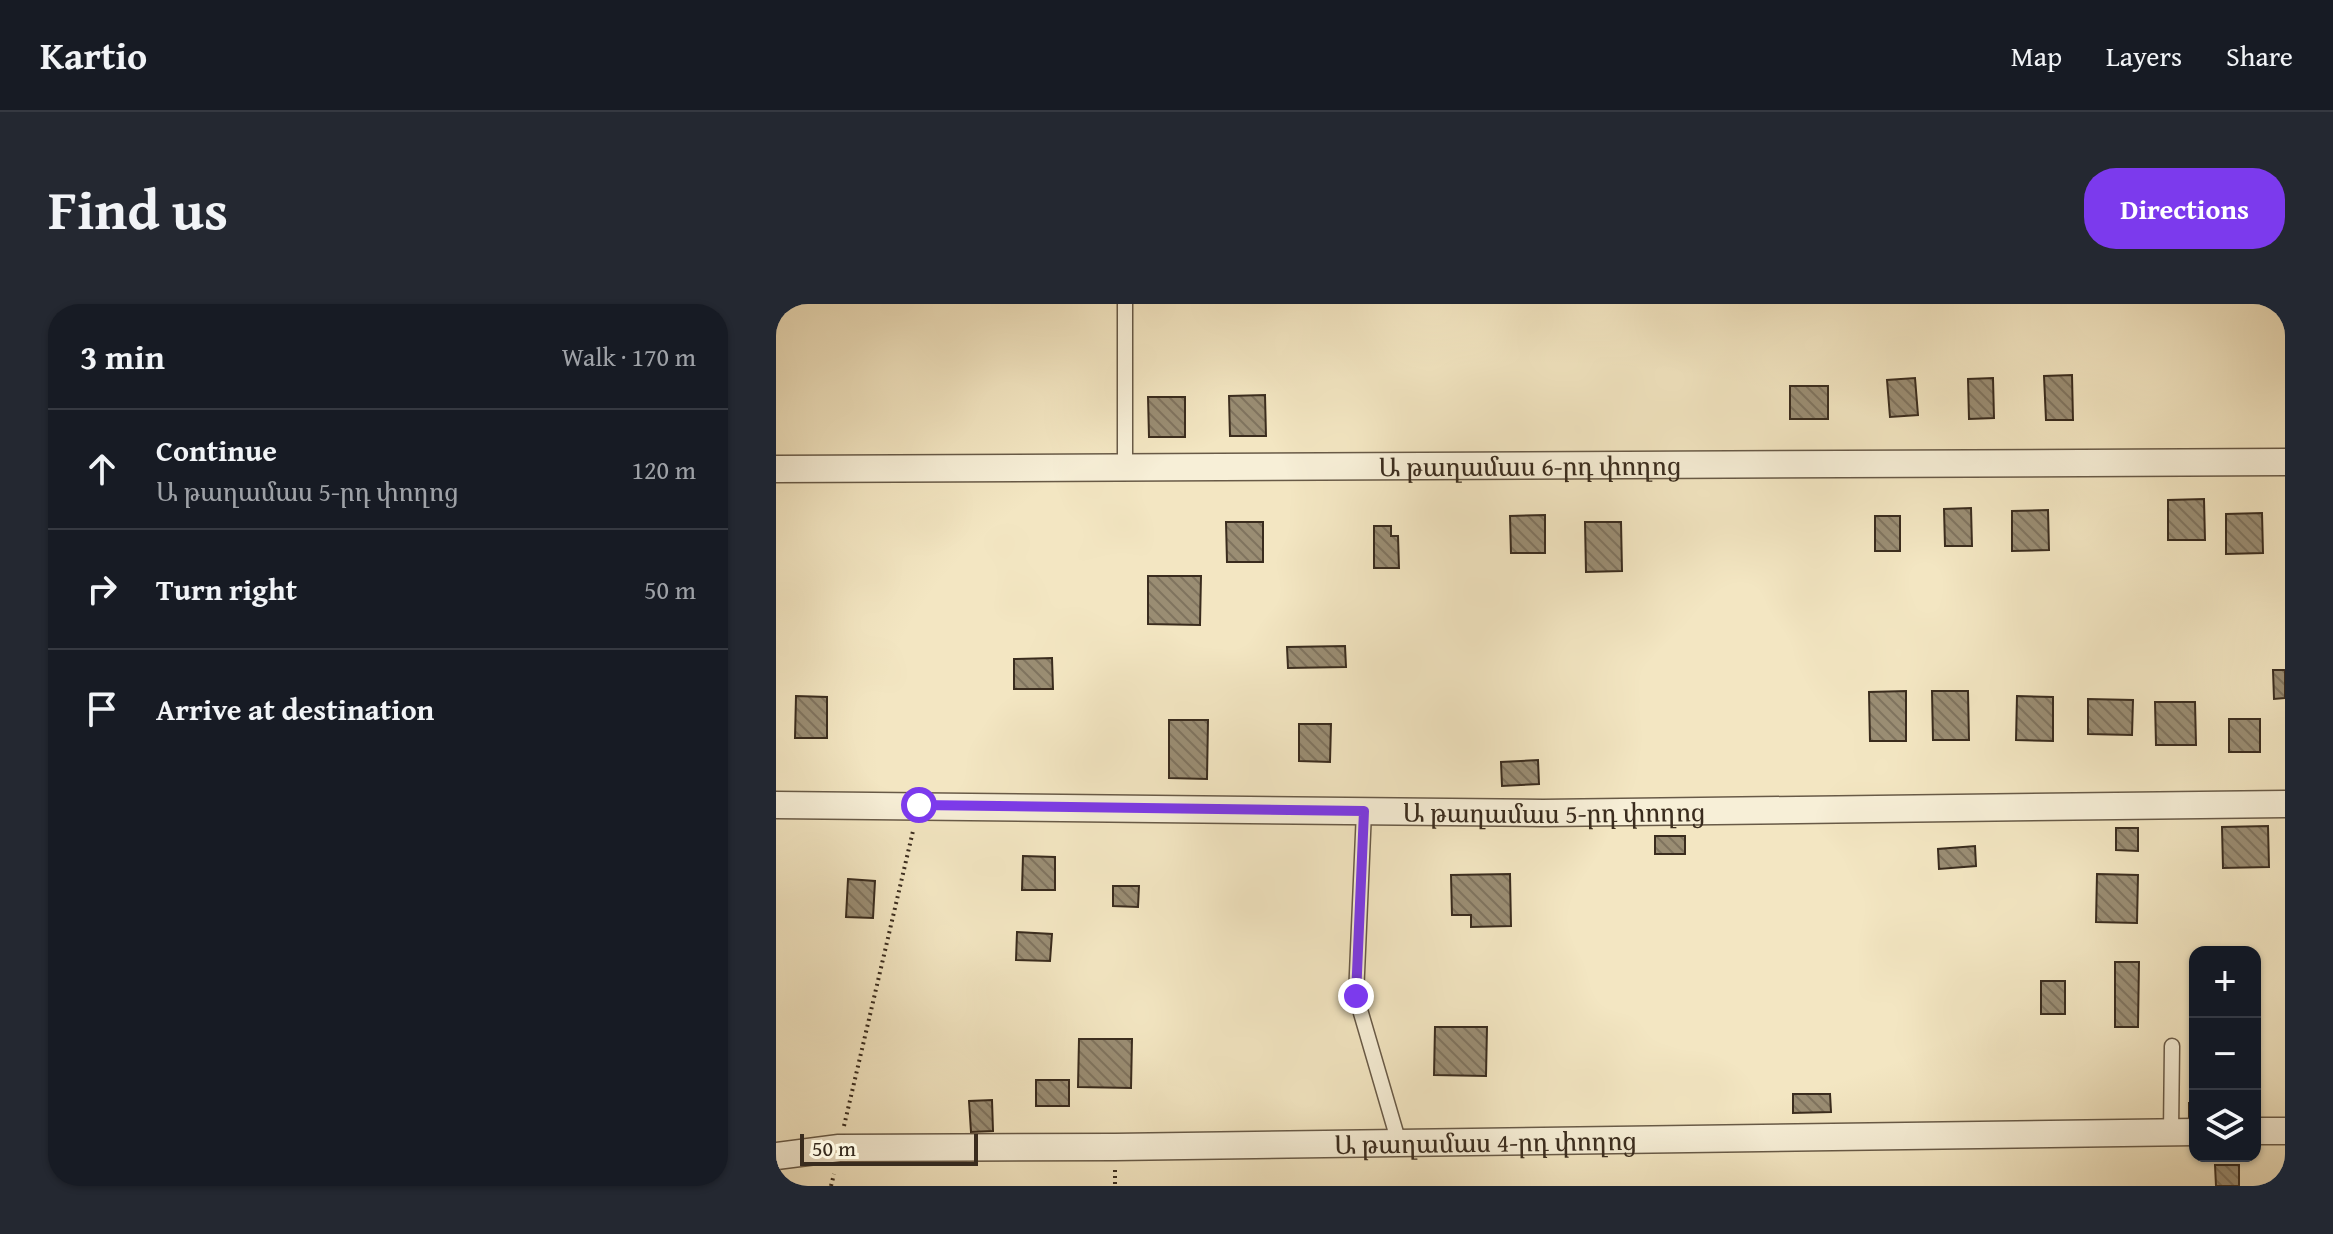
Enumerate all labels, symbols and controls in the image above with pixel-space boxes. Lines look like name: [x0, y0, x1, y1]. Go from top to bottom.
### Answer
text: Kartio: [40, 27, 147, 83]
text: Map: [2011, 35, 2062, 76]
text: Layers: [2106, 35, 2182, 76]
text: Share: [2226, 35, 2293, 76]
text: Find us: [48, 167, 228, 250]
button: Directions: [2084, 168, 2285, 249]
text: 3 min: [80, 332, 165, 381]
text: Walk · 170 m: [562, 337, 696, 376]
text: Continue: [156, 428, 277, 472]
street label: Ա թաղամաս 6-րդ փողոց: [1378, 445, 1682, 486]
icon: ahead: [80, 447, 124, 491]
text: 120 m: [631, 450, 696, 489]
text: Ա թաղամաս 5-րդ փողոց: [156, 472, 459, 511]
icon: right: [80, 567, 124, 611]
text: Turn right: [156, 567, 297, 611]
text: 50 m: [644, 570, 696, 609]
icon: arrive: [80, 687, 124, 731]
text: Arrive at destination: [156, 687, 434, 731]
route start: [901, 787, 937, 823]
street label: Ա թաղամաս 5-րդ փողոց: [1402, 792, 1706, 833]
map controls: [2189, 946, 2261, 1162]
button: +: [2189, 946, 2261, 1018]
route end: [1338, 978, 1374, 1014]
button: −: [2189, 1018, 2261, 1090]
button: layers: [2189, 1090, 2261, 1162]
street label: Ա թաղամաս 4-րդ փողոց: [1334, 1120, 1637, 1163]
scale bar: [800, 1130, 978, 1166]
text: 50 m: [812, 1132, 856, 1164]

